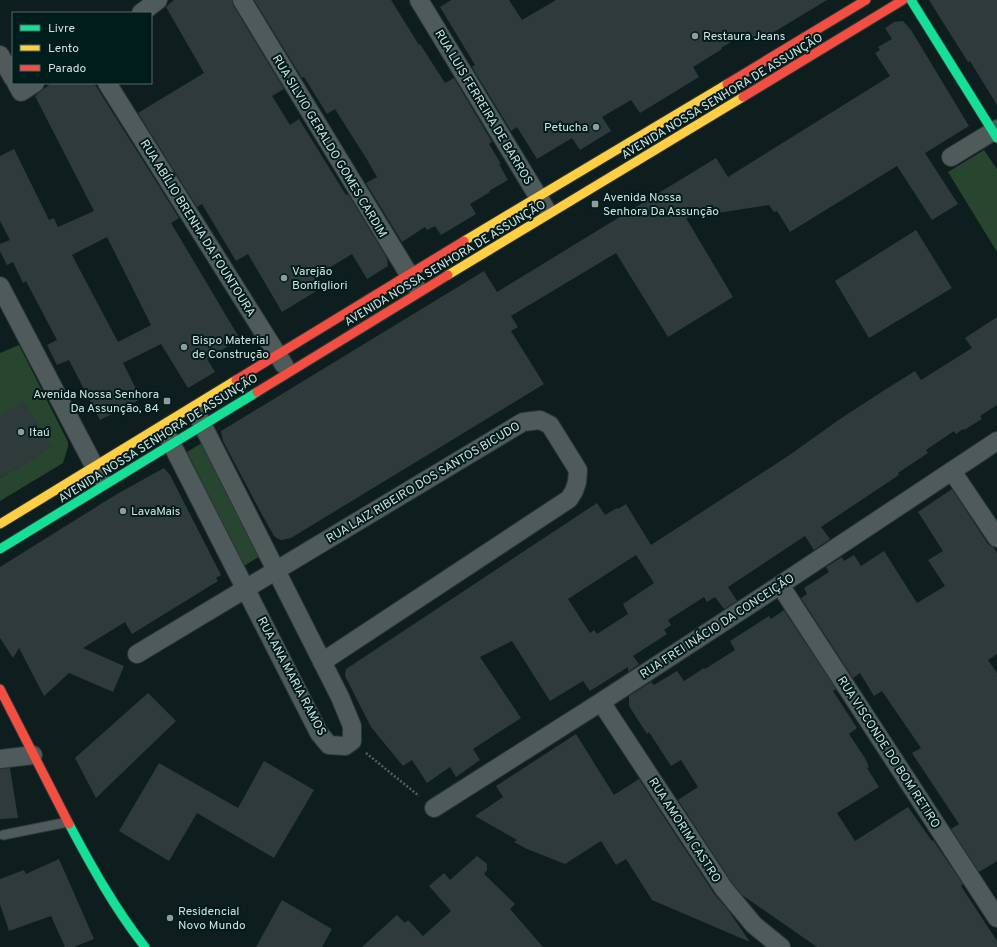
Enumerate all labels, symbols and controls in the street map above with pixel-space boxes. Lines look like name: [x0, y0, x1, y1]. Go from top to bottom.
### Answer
legend: [12, 12, 152, 84]
text: Livre: [48, 21, 75, 37]
street label: RUA LUIS FERREIRA DE BARROS: [430, 27, 536, 188]
place label: Restaura Jeans: [703, 29, 785, 45]
street label: AVENIDA NOSSA SENHORA DE ASSUNÇÃO: [619, 30, 826, 164]
marker: Restaura Jeans: [690, 31, 700, 41]
text: Lento: [48, 41, 79, 57]
street label: RUA SILVIO GERALDO GOMES CARDIM: [268, 52, 390, 241]
text: Parado: [48, 61, 86, 77]
place label: Petucha: [544, 120, 588, 136]
marker: Petucha: [591, 122, 601, 132]
street label: RUA ABÍLIO BRENHA DA FOUNTOURA: [136, 137, 259, 320]
place label: Avenida Nossa Senhora Da Assunção: [603, 190, 719, 220]
street label: AVENIDA NOSSA SENHORA DE ASSUNÇÃO: [342, 197, 549, 331]
marker: Avenida Nossa Senhora Da Assunção: [590, 199, 600, 209]
place label: Varejão Bonfigliori: [292, 264, 348, 294]
marker: Varejão Bonfigliori: [279, 273, 289, 283]
place label: Bispo Material de Construção: [192, 333, 269, 363]
marker: Bispo Material de Construção: [179, 342, 189, 352]
street label: AVENIDA NOSSA SENHORA DE ASSUNÇÃO: [56, 371, 261, 507]
place label: Avenida Nossa Senhora Da Assunção, 84: [33, 387, 159, 417]
marker: Avenida Nossa Senhora Da Assunção, 84: [162, 396, 172, 406]
street label: RUA LAIZ RIBEIRO DOS SANTOS BICUDO: [324, 418, 523, 547]
place label: Itaú: [29, 425, 50, 441]
marker: Itaú: [16, 427, 26, 437]
place label: LavaMais: [131, 504, 181, 520]
marker: LavaMais: [118, 506, 128, 516]
street label: RUA FREI INÁCIO DA CONCEIÇÃO: [637, 571, 798, 683]
street label: RUA ANA MARIA RAMOS: [253, 614, 329, 739]
street label: RUA VISCONDE DO BOM RETIRO: [833, 674, 943, 831]
street label: RUA AMORIM CASTRO: [644, 775, 724, 886]
place label: Residencial Novo Mundo: [178, 904, 246, 934]
marker: Residencial Novo Mundo: [165, 913, 175, 923]

